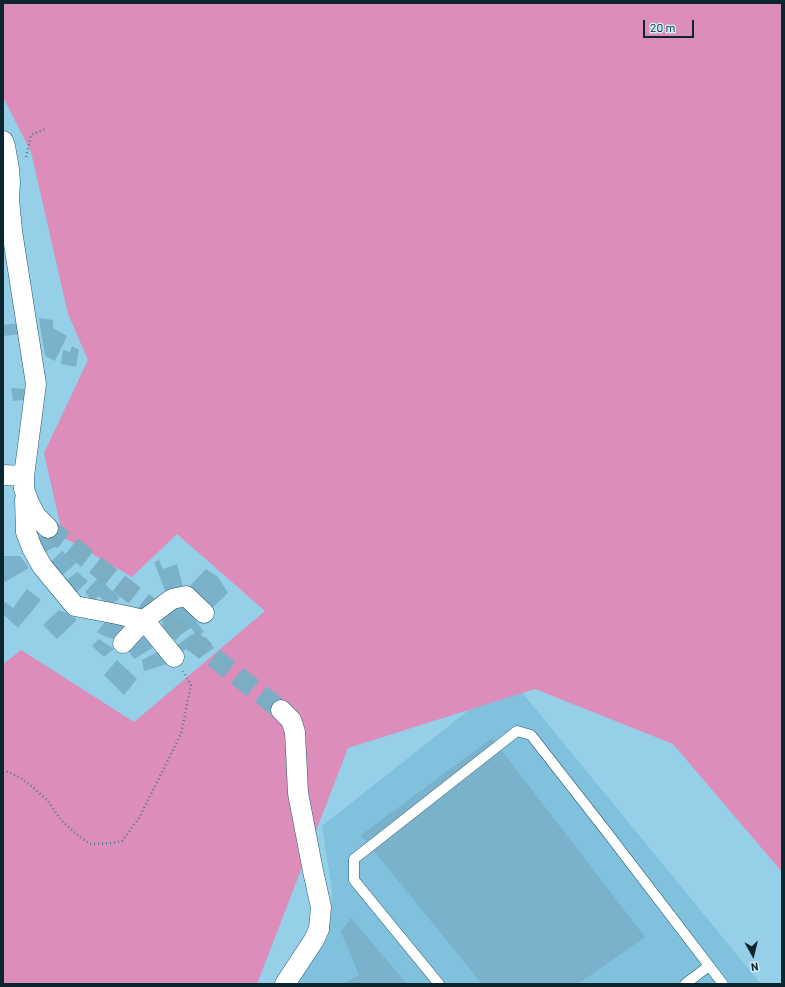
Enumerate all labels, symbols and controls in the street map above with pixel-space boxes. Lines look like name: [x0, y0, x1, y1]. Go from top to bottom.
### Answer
scale bar: [645, 12, 696, 38]
text: 20 m: [650, 20, 676, 34]
north arrow: [733, 935, 773, 975]
text: N: [750, 960, 759, 974]

